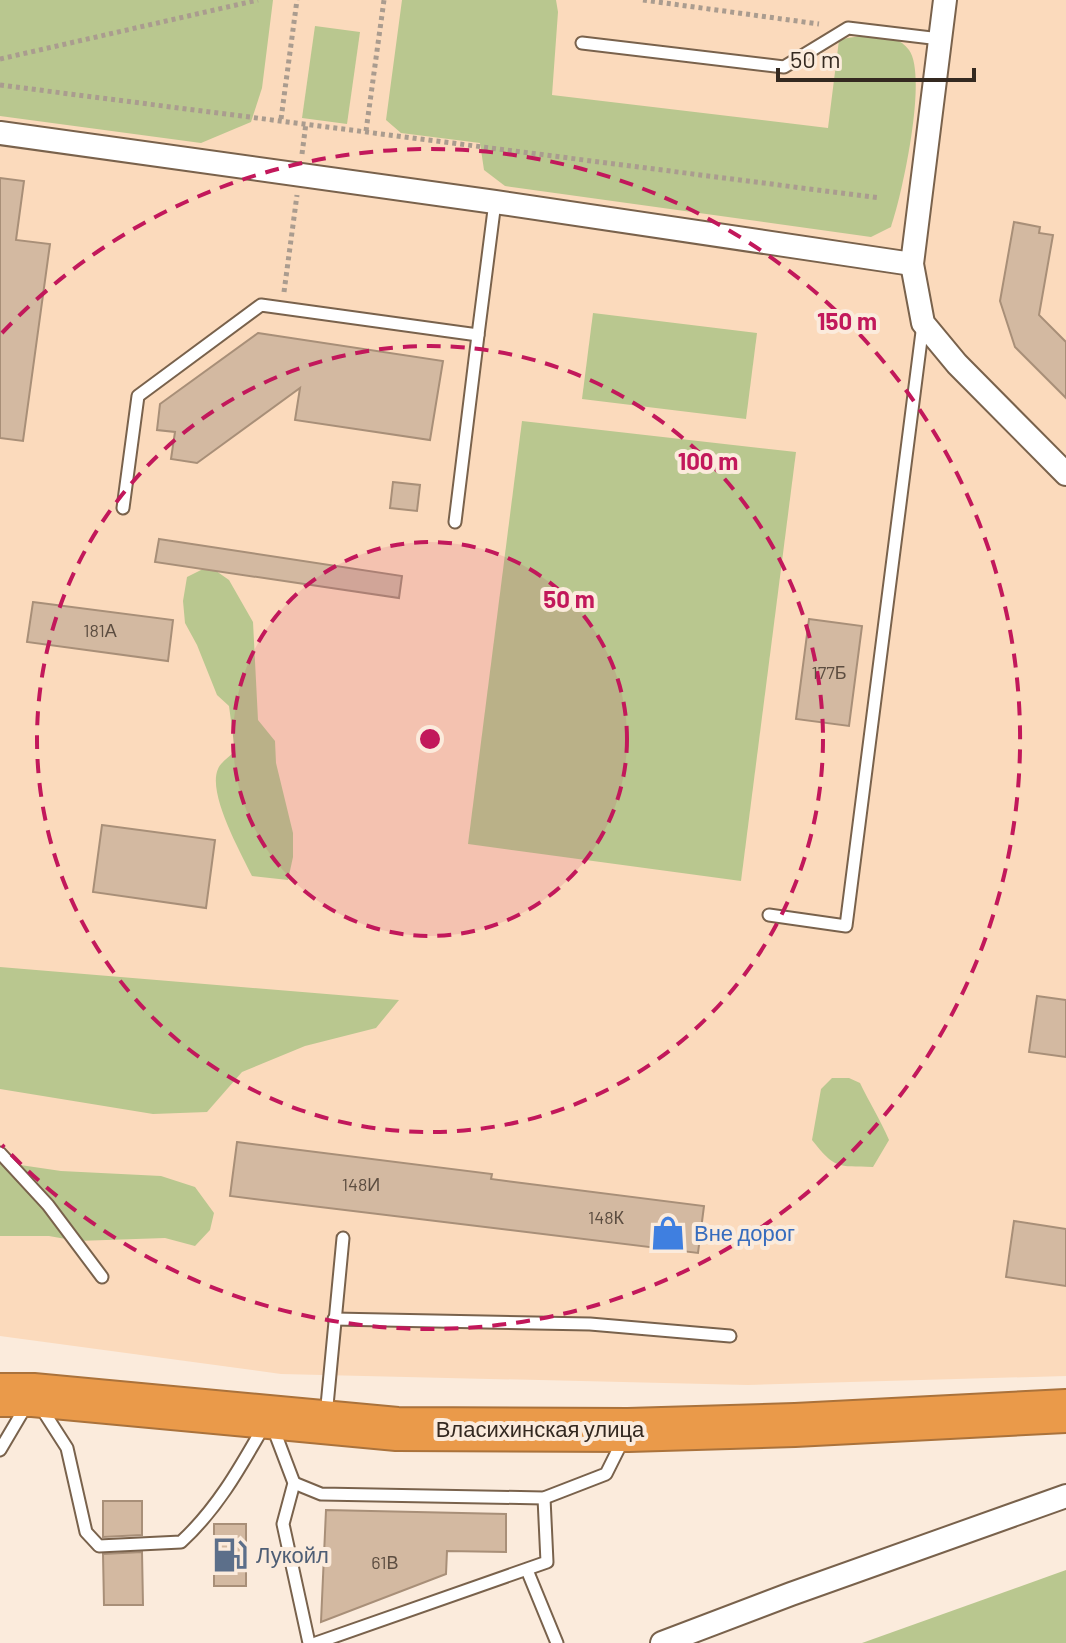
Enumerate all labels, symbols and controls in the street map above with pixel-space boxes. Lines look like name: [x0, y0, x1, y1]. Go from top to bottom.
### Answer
scale bar: [778, 32, 974, 82]
text: 50 m: [790, 44, 841, 73]
text: 150 m: [817, 306, 877, 335]
text: 100 m: [678, 446, 738, 475]
text: 50 m: [543, 584, 595, 613]
house number: 181А: [83, 619, 117, 641]
house number: 177Б: [811, 661, 847, 683]
centre of rings: [416, 725, 444, 753]
house number: 148И: [342, 1173, 380, 1195]
house number: 148К: [588, 1206, 625, 1228]
shop icon: Вне дорог: [649, 1214, 687, 1252]
place label: Вне дорог: [694, 1219, 795, 1246]
street label: Власихинская улица: [436, 1415, 645, 1442]
fuel station icon: Лукойл: [211, 1536, 249, 1574]
place label: Лукойл: [256, 1541, 329, 1568]
house number: 61В: [371, 1551, 399, 1573]

